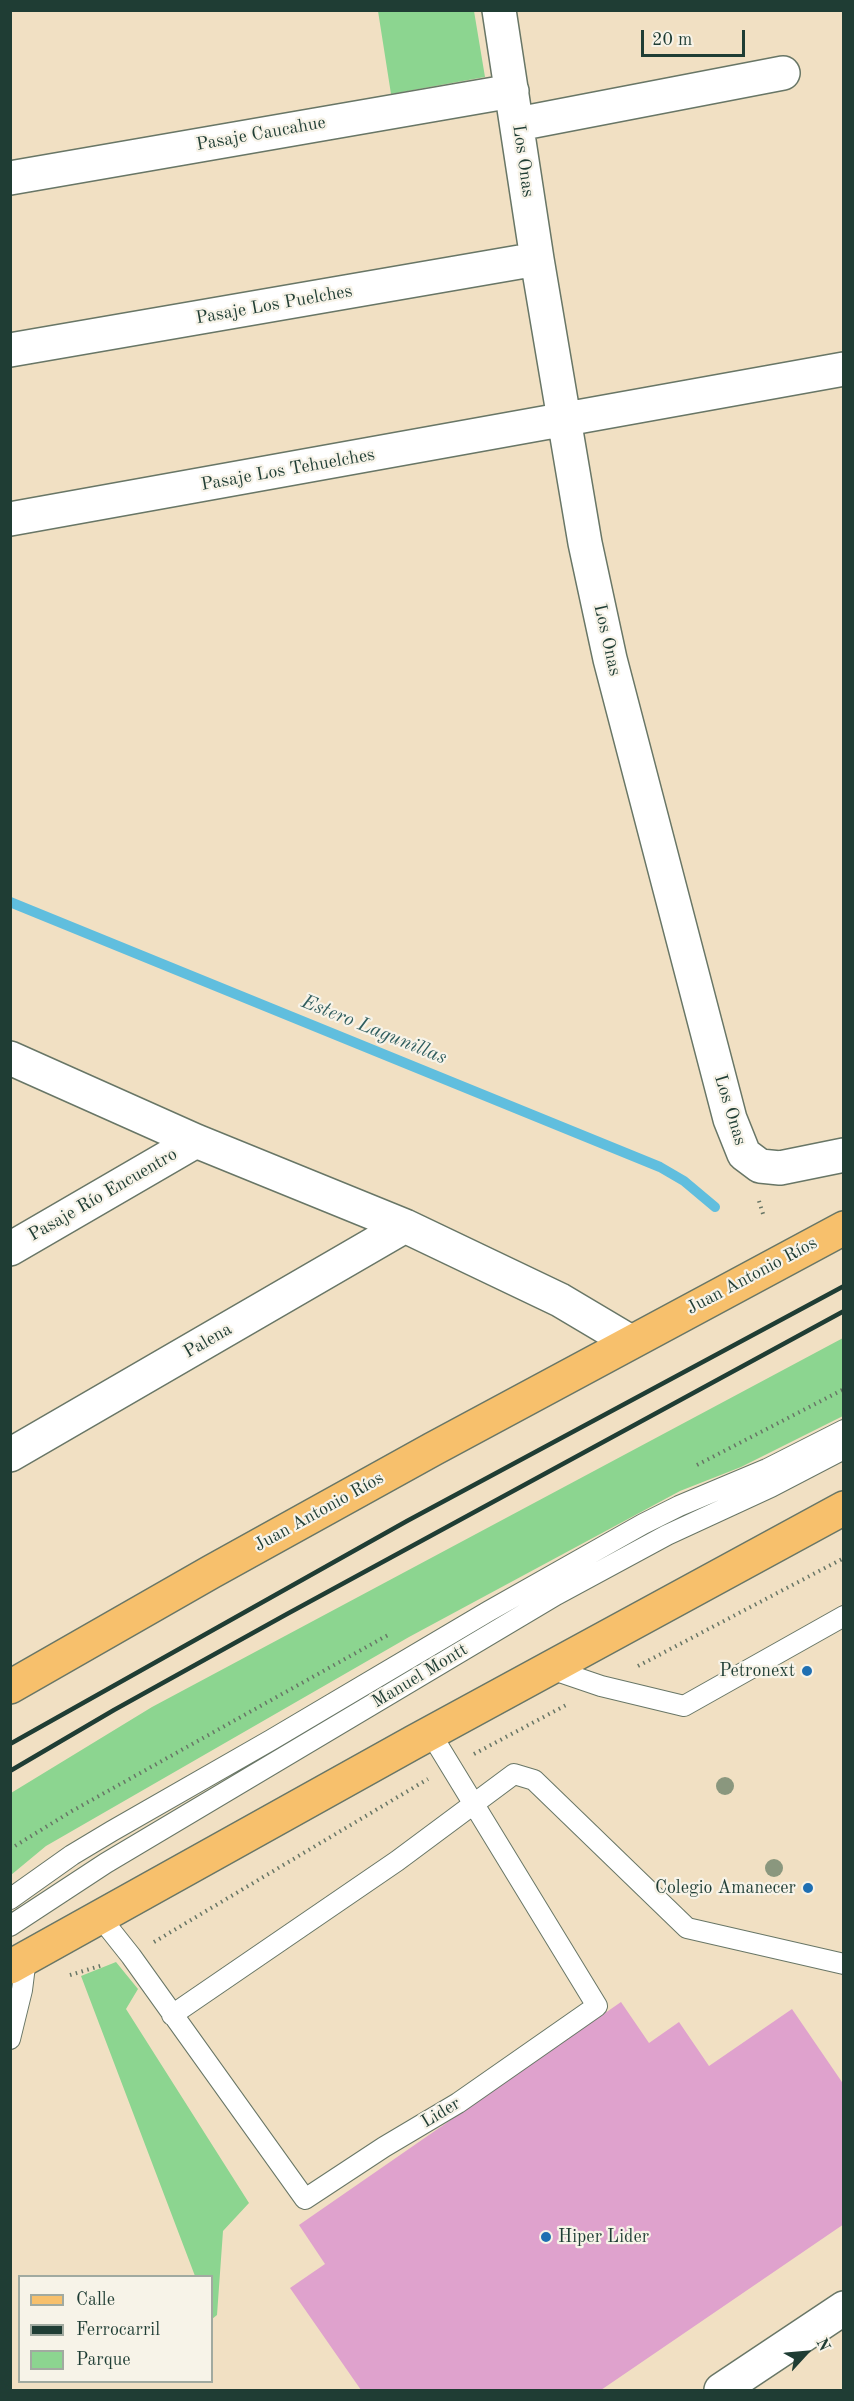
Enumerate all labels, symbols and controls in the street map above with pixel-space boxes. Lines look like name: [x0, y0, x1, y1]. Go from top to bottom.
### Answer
scale bar: [644, 18, 748, 56]
text: 20 m: [652, 31, 692, 49]
street label: Pasaje Caucahue: [195, 112, 327, 156]
street label: Los Onas: [507, 123, 539, 199]
street label: Pasaje Los Puelches: [194, 281, 354, 329]
street label: Pasaje Los Tehuelches: [199, 444, 377, 496]
street label: Los Onas: [588, 602, 626, 678]
water label: Estero Lagunillas: [298, 990, 450, 1070]
street label: Los Onas: [709, 1072, 751, 1148]
street label: Pasaje Río Encuentro: [25, 1144, 181, 1246]
street label: Juan Antonio Ríos: [683, 1232, 821, 1320]
street label: Palena: [180, 1319, 236, 1363]
street label: Juan Antonio Ríos: [250, 1467, 388, 1557]
street label: Manuel Montt: [368, 1639, 472, 1713]
place label: Petronext: [719, 1660, 795, 1682]
marker: Petronext: [800, 1664, 814, 1678]
place label: Colegio Amanecer: [655, 1877, 796, 1899]
marker: Colegio Amanecer: [801, 1881, 815, 1895]
street label: Lider: [417, 2093, 465, 2133]
place label: Hiper Lider: [558, 2226, 649, 2248]
marker: Hiper Lider: [539, 2230, 553, 2244]
legend: [18, 2275, 213, 2383]
text: Calle: [76, 2291, 115, 2309]
text: Ferrocarril: [76, 2321, 160, 2339]
north arrow: [776, 2323, 836, 2383]
text: N: [812, 2336, 832, 2354]
text: Parque: [76, 2351, 131, 2369]

